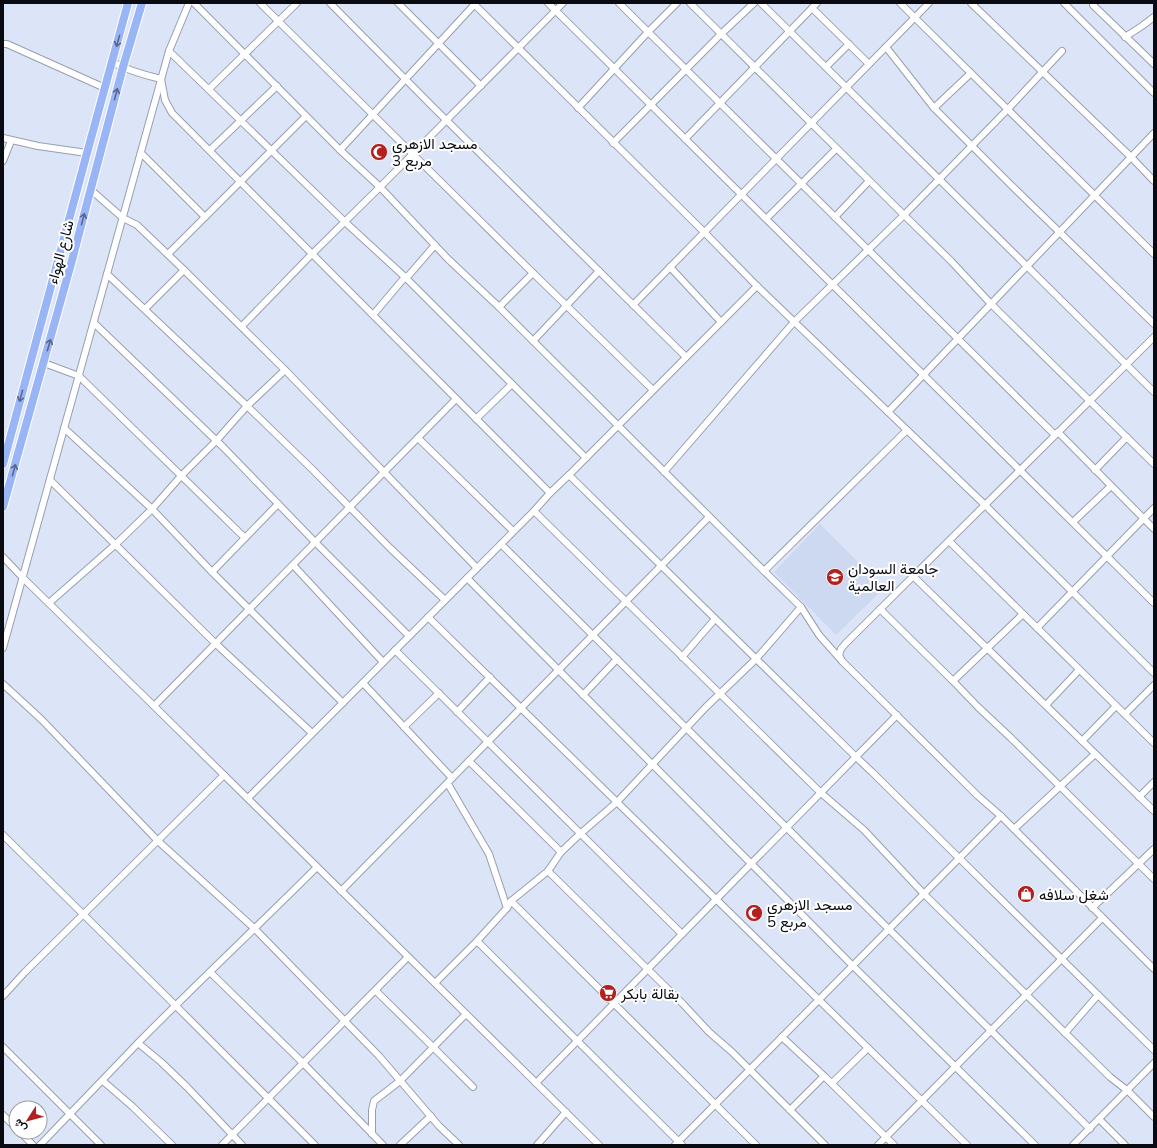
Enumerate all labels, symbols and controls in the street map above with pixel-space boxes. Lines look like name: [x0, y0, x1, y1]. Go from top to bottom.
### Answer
one-way arrow: [114, 34, 121, 47]
one-way arrow: [113, 87, 120, 100]
place label: مسجد الازهري مربع 3: [392, 134, 478, 172]
mosque icon: مسجد الازهري مربع 3: [369, 142, 389, 162]
one-way arrow: [80, 213, 87, 226]
street label: شارع الهواء: [42, 218, 80, 287]
one-way arrow: [46, 338, 53, 351]
one-way arrow: [17, 389, 24, 402]
one-way arrow: [10, 464, 18, 477]
place label: جامعة السودان العالمية: [848, 559, 938, 595]
school or university icon: جامعة السودان العالمية: [825, 567, 845, 587]
shop icon: شغل سلافه: [1016, 884, 1036, 904]
place label: شغل سلافه: [1039, 885, 1109, 904]
place label: مسجد الازهري مربع 5: [767, 895, 853, 933]
mosque icon: مسجد الازهري مربع 5: [744, 903, 764, 923]
supermarket icon: بقالة بابكر: [598, 983, 618, 1003]
place label: بقالة بابكر: [620, 984, 679, 1003]
north arrow: [8, 1100, 48, 1140]
text: ش: [10, 1116, 29, 1135]

